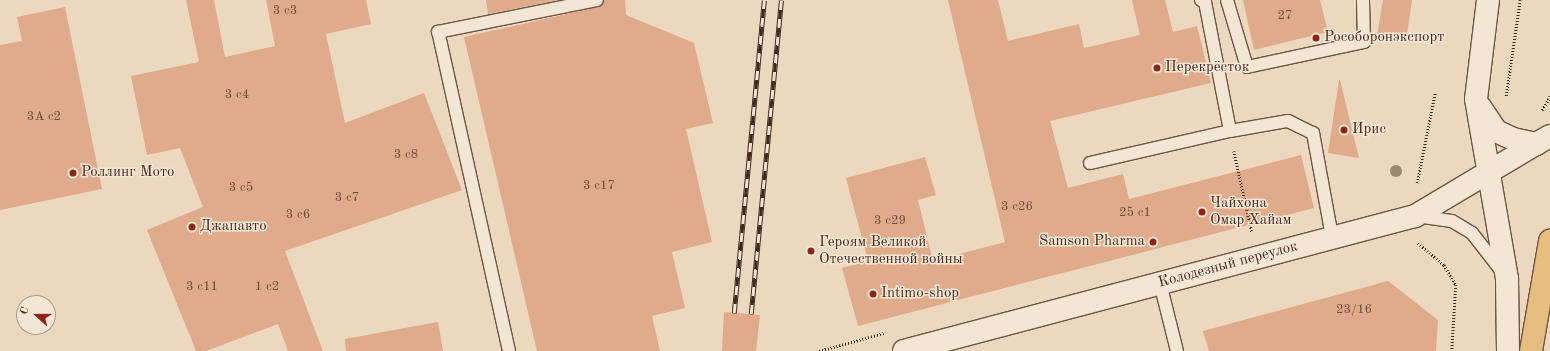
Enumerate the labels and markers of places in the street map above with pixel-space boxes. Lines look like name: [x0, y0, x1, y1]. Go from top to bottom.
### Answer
place label: Рособоронэкспорт: [1324, 29, 1444, 47]
marker: Рособоронэкспорт: [1311, 33, 1321, 43]
place label: Перекрёсток: [1165, 59, 1249, 77]
marker: Перекрёсток: [1152, 63, 1162, 73]
place label: Ирис: [1352, 121, 1386, 139]
marker: Ирис: [1339, 125, 1349, 135]
place label: Роллинг Мото: [81, 164, 174, 182]
marker: Роллинг Мото: [68, 168, 78, 178]
place label: Чайхона Омар Хайам: [1210, 194, 1291, 229]
marker: Чайхона Омар Хайам: [1197, 207, 1207, 217]
place label: Джапавто: [200, 218, 267, 236]
marker: Джапавто: [187, 222, 197, 232]
place label: Героям Великой Отечественной войны: [819, 233, 963, 268]
place label: Samson Pharma: [1039, 233, 1145, 251]
marker: Samson Pharma: [1148, 237, 1158, 247]
marker: Героям Великой Отечественной войны: [806, 246, 816, 256]
place label: Intimo-shop: [881, 285, 959, 303]
marker: Intimo-shop: [868, 289, 878, 299]

